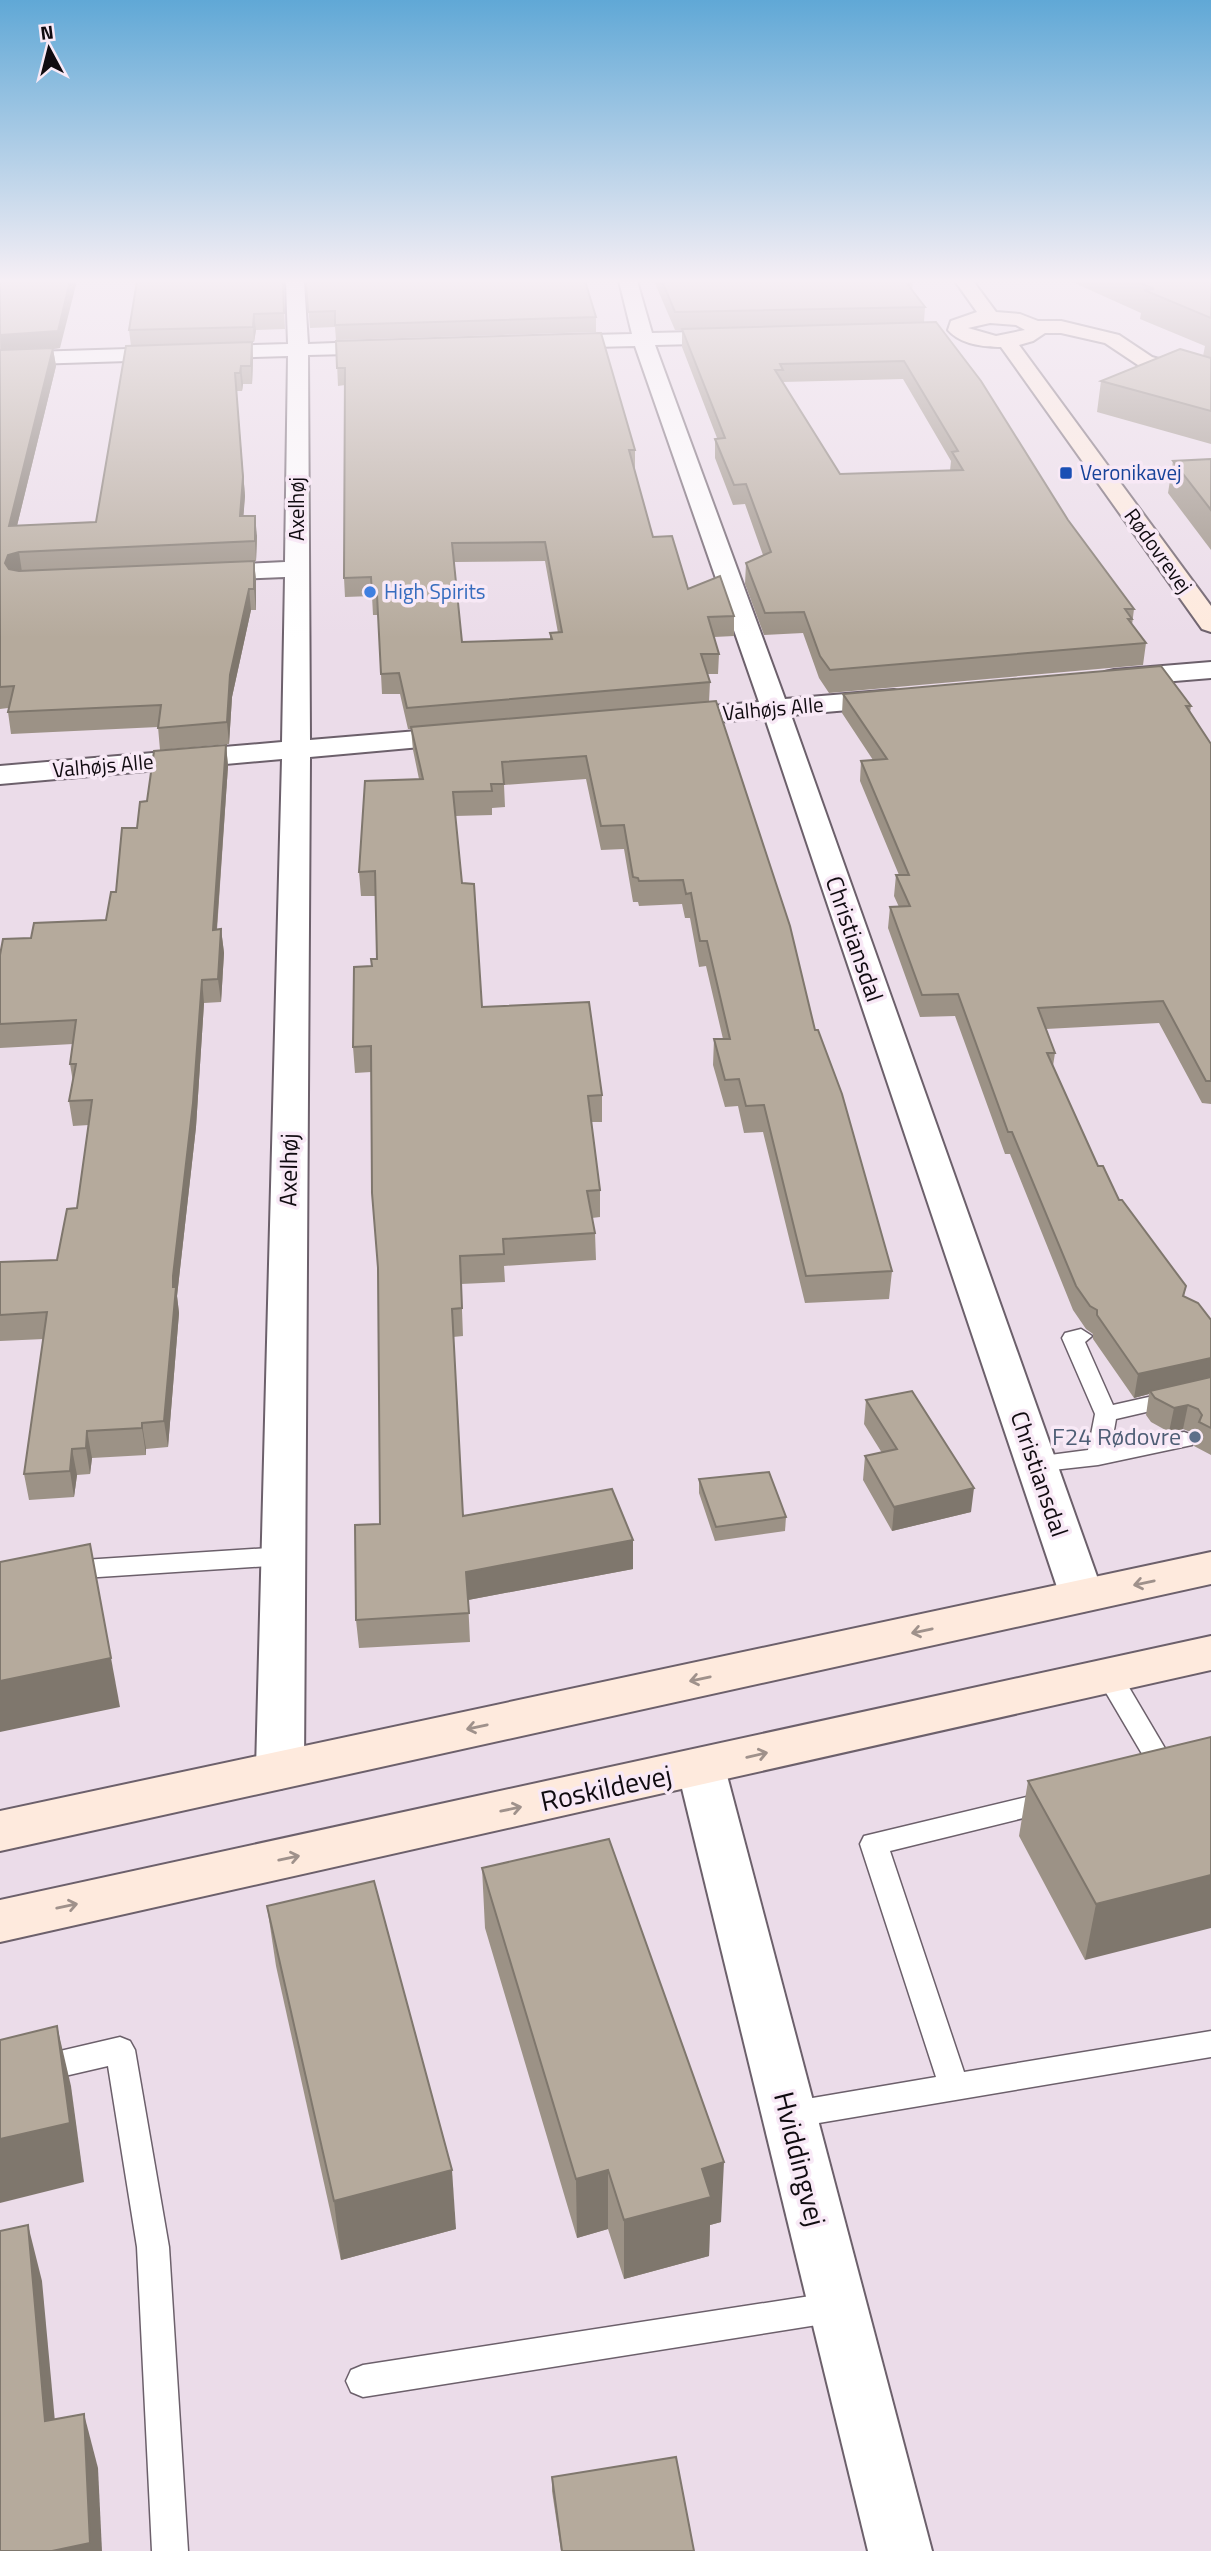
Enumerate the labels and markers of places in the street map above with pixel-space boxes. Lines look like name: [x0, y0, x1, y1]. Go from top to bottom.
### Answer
place label: Veronikavej: [1080, 456, 1182, 488]
marker: Veronikavej: [1058, 465, 1074, 481]
place label: High Spirits: [384, 575, 486, 607]
marker: High Spirits: [362, 584, 378, 600]
place label: F24 Rødovre: [1052, 1418, 1181, 1454]
marker: F24 Rødovre: [1187, 1429, 1203, 1445]

